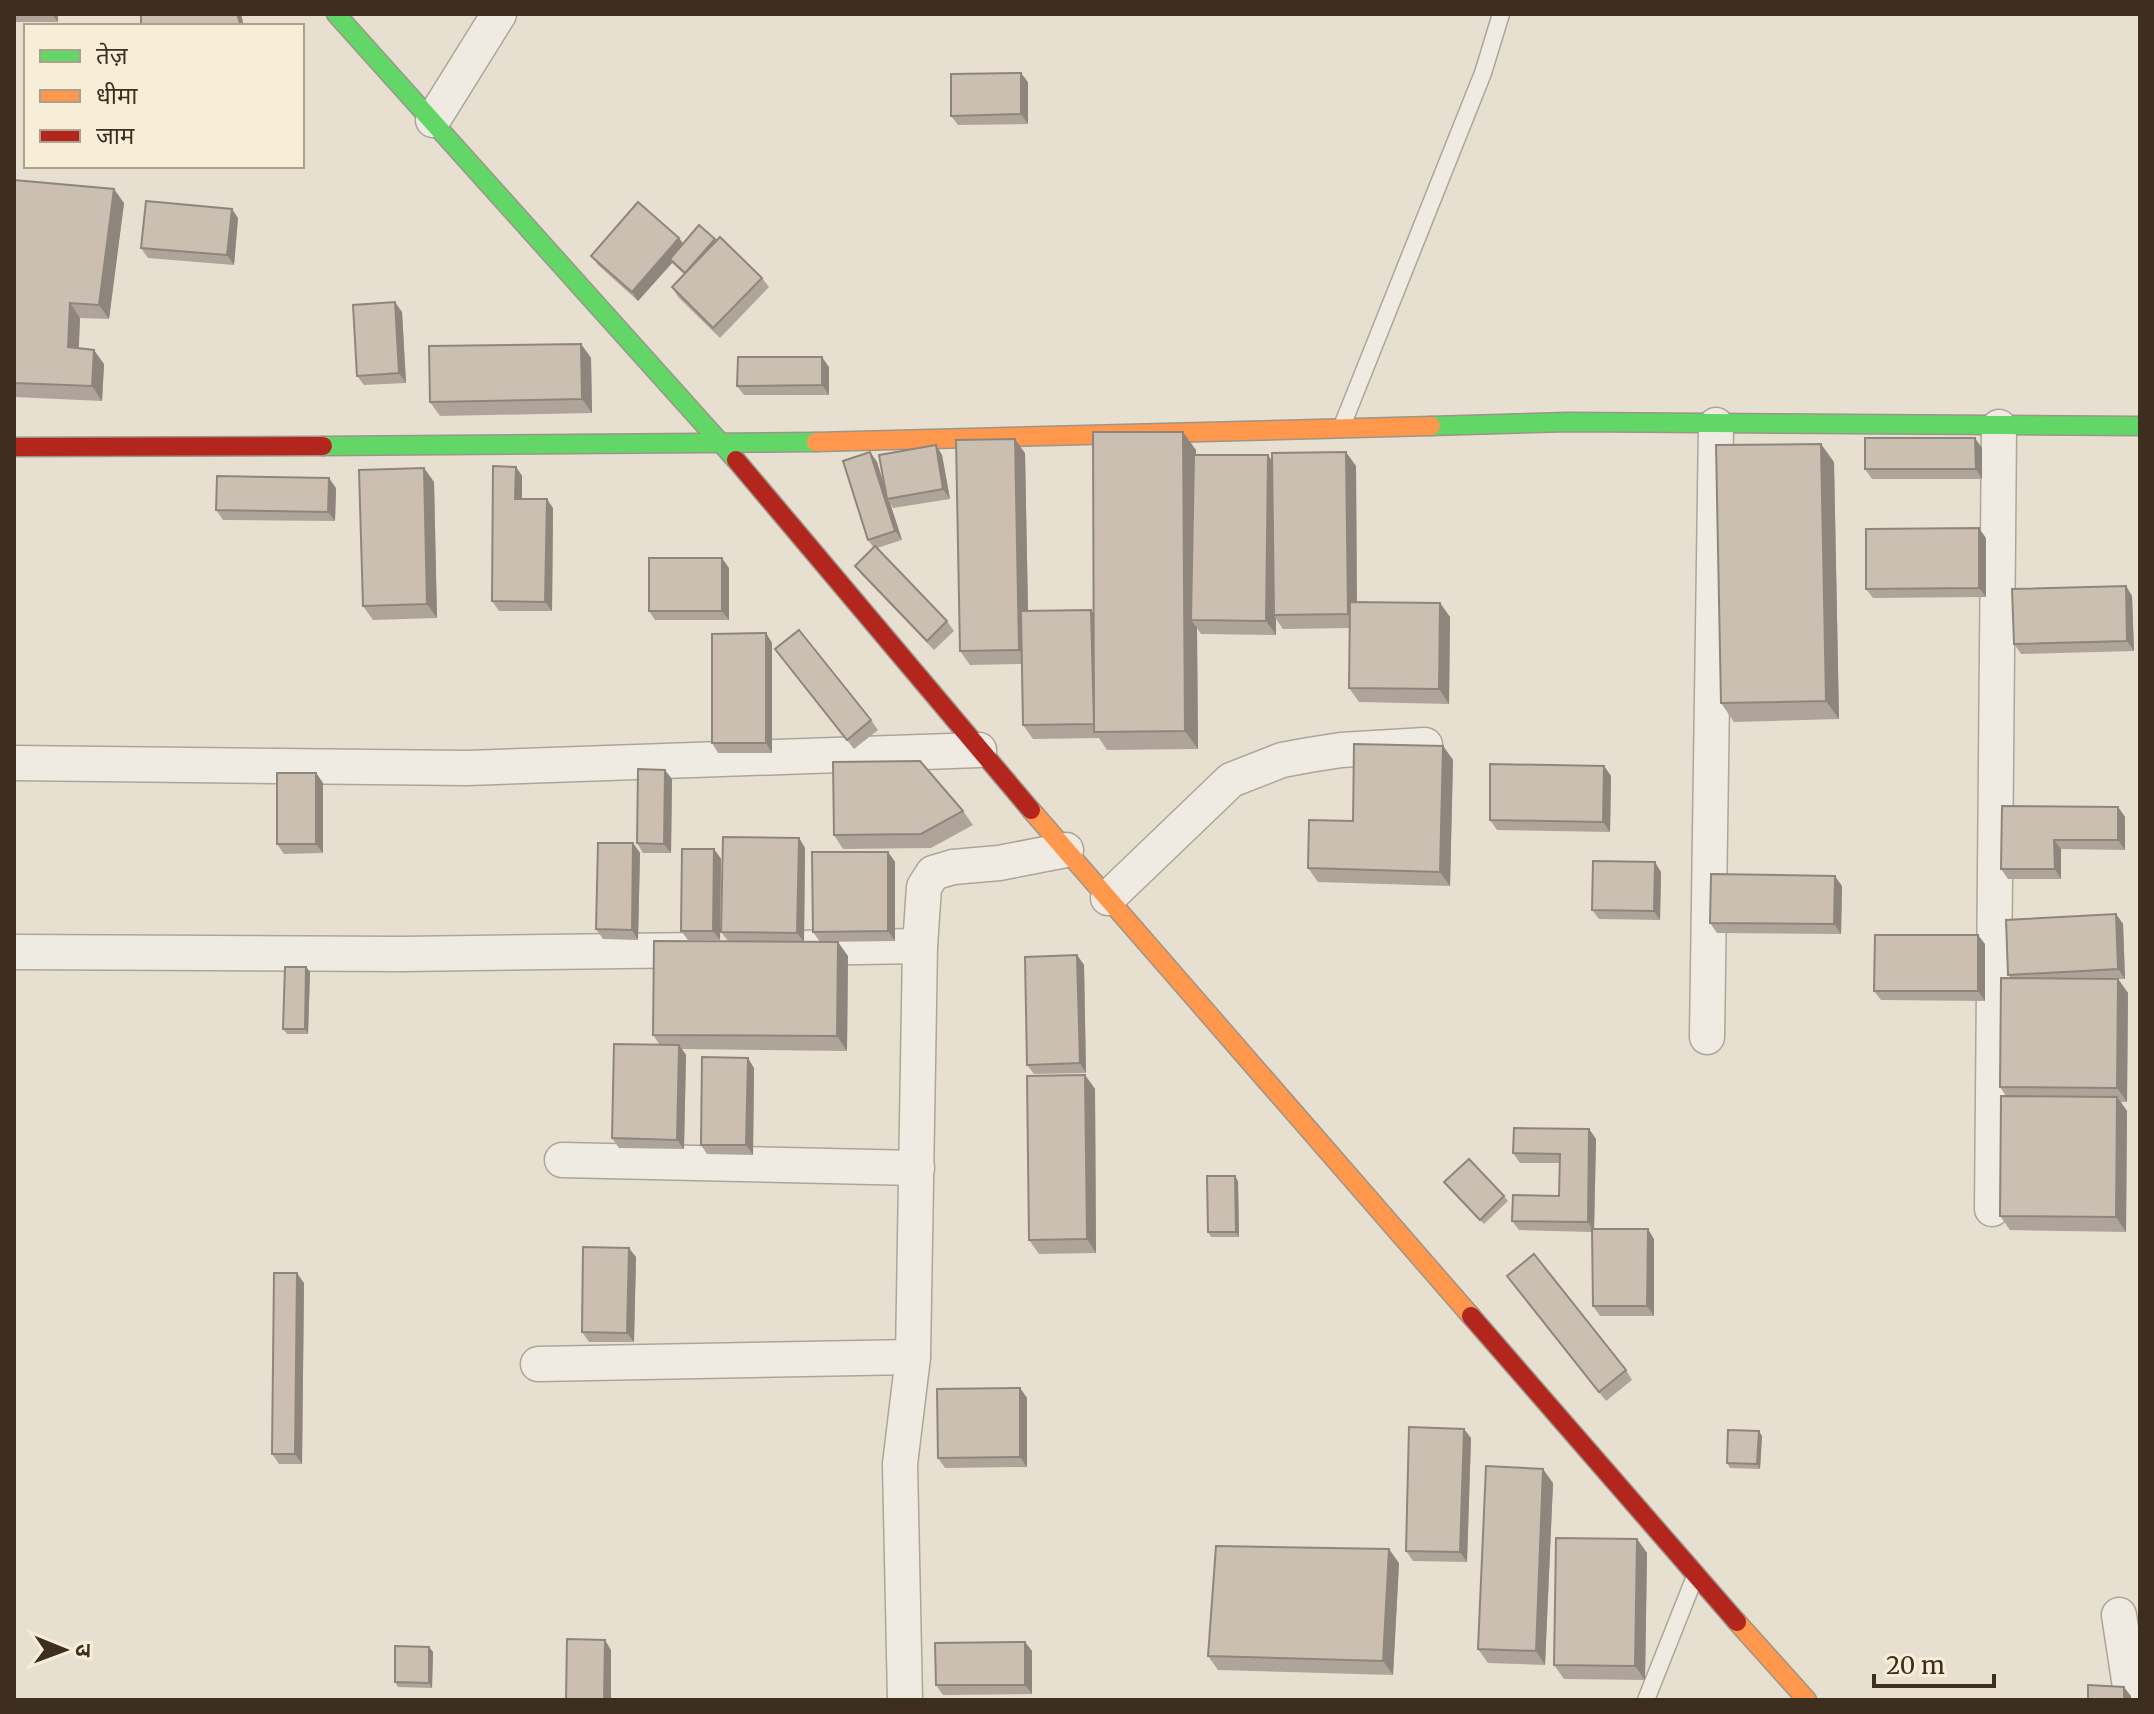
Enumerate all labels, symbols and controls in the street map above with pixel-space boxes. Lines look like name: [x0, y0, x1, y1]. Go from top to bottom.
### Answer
legend: [24, 24, 304, 168]
text: तेज़: [96, 40, 129, 71]
text: धीमा: [96, 80, 138, 111]
text: जाम: [96, 120, 135, 151]
north arrow: [24, 1610, 104, 1690]
scale bar: [1874, 1638, 1994, 1688]
text: उ: [70, 1644, 98, 1658]
text: 20 m: [1886, 1650, 1945, 1681]

